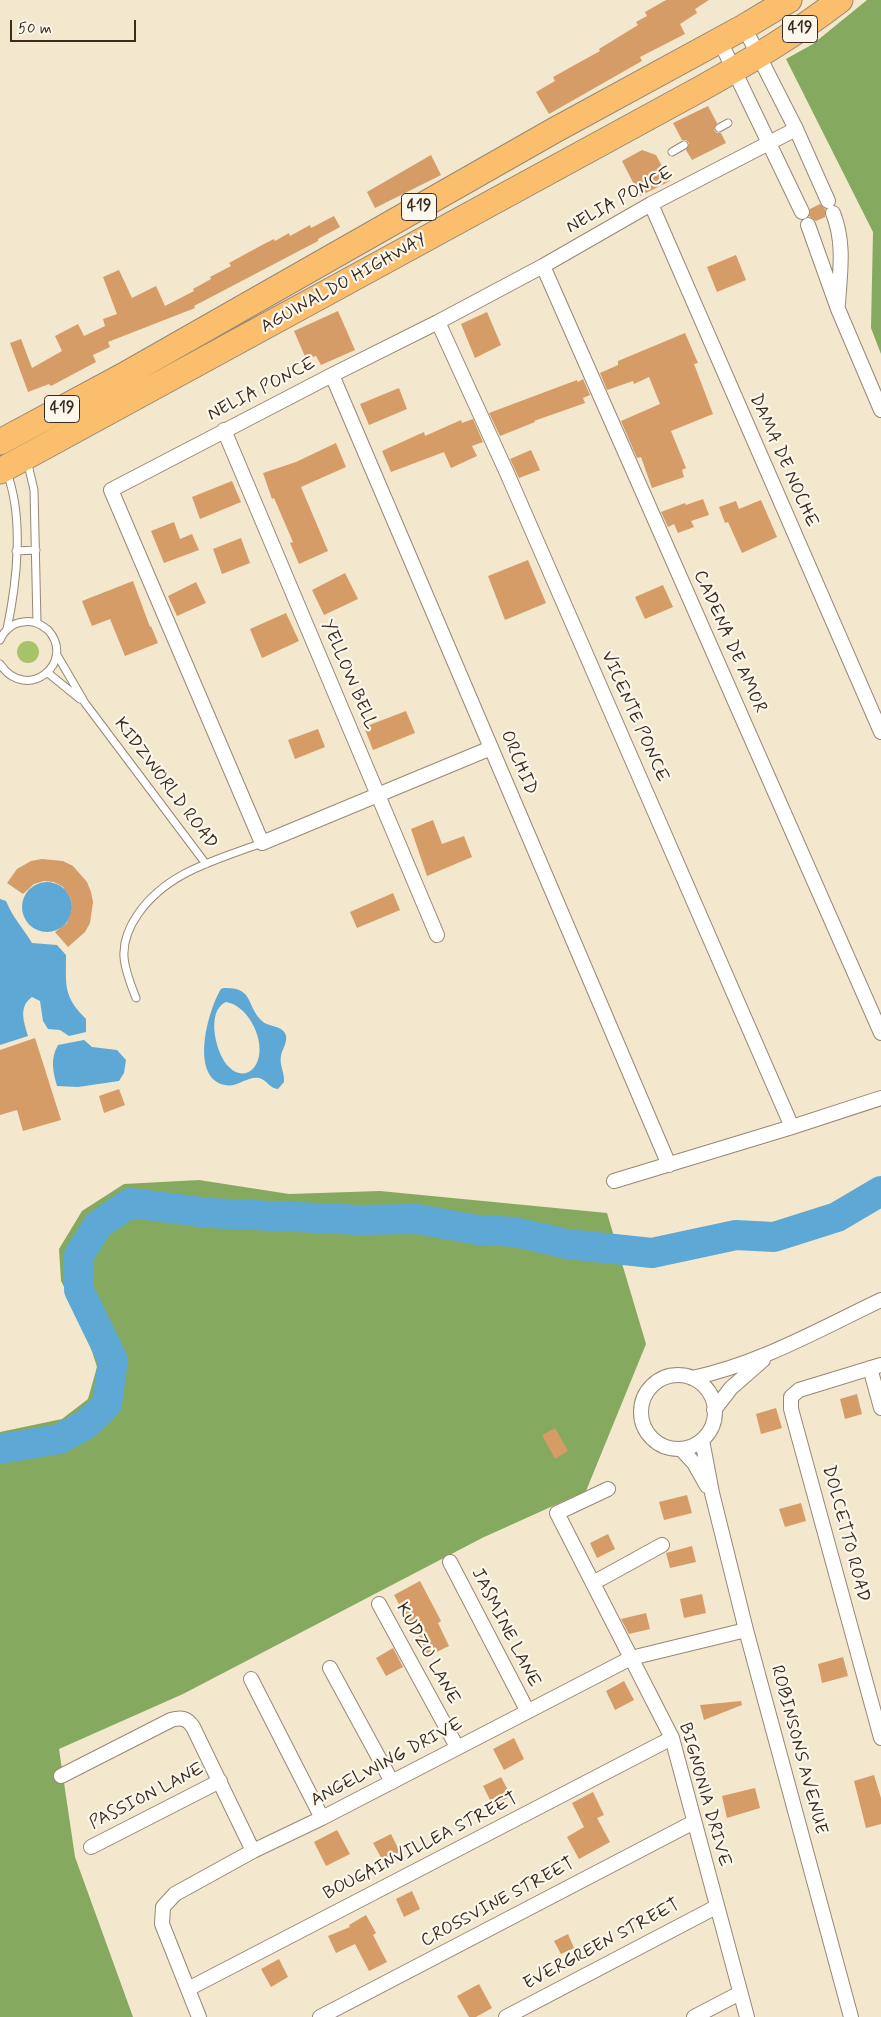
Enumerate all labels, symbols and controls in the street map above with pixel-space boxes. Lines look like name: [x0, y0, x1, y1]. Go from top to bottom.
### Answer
scale bar: [12, 10, 139, 42]
road number: 419: [782, 15, 818, 42]
text: 50 m: [18, 19, 52, 39]
street label: NELIA PONCE: [563, 163, 677, 239]
road number: 419: [402, 193, 436, 220]
street label: AGUINALDO HIGHWAY: [257, 229, 431, 339]
street label: NELIA PONCE: [204, 353, 320, 427]
street label: DAMA DE NOCHE: [744, 391, 822, 531]
road number: 419: [44, 396, 80, 422]
street label: CADENA DE AMOR: [688, 567, 770, 717]
street label: YELLOW BELL: [315, 617, 381, 733]
street label: VICENTE PONCE: [595, 648, 673, 786]
street label: KIDZWORLD ROAD: [109, 714, 221, 854]
street label: ORCHID: [495, 728, 541, 798]
street label: DOLCETTO ROAD: [816, 1463, 874, 1605]
street label: JASMINE LANE: [466, 1565, 544, 1691]
street label: KUDZU LANE: [390, 1600, 464, 1708]
street label: ROBINSONS AVENUE: [765, 1663, 831, 1837]
street label: ANGELWING DRIVE: [307, 1714, 467, 1812]
street label: BIGNONIA DRIVE: [673, 1721, 735, 1869]
street label: PASSION LANE: [86, 1759, 208, 1835]
street label: BOUGAINVILLEA STREET: [320, 1788, 522, 1906]
street label: CROSSVINE STREET: [418, 1853, 578, 1953]
street label: EVERGREEN STREET: [520, 1895, 684, 1995]

